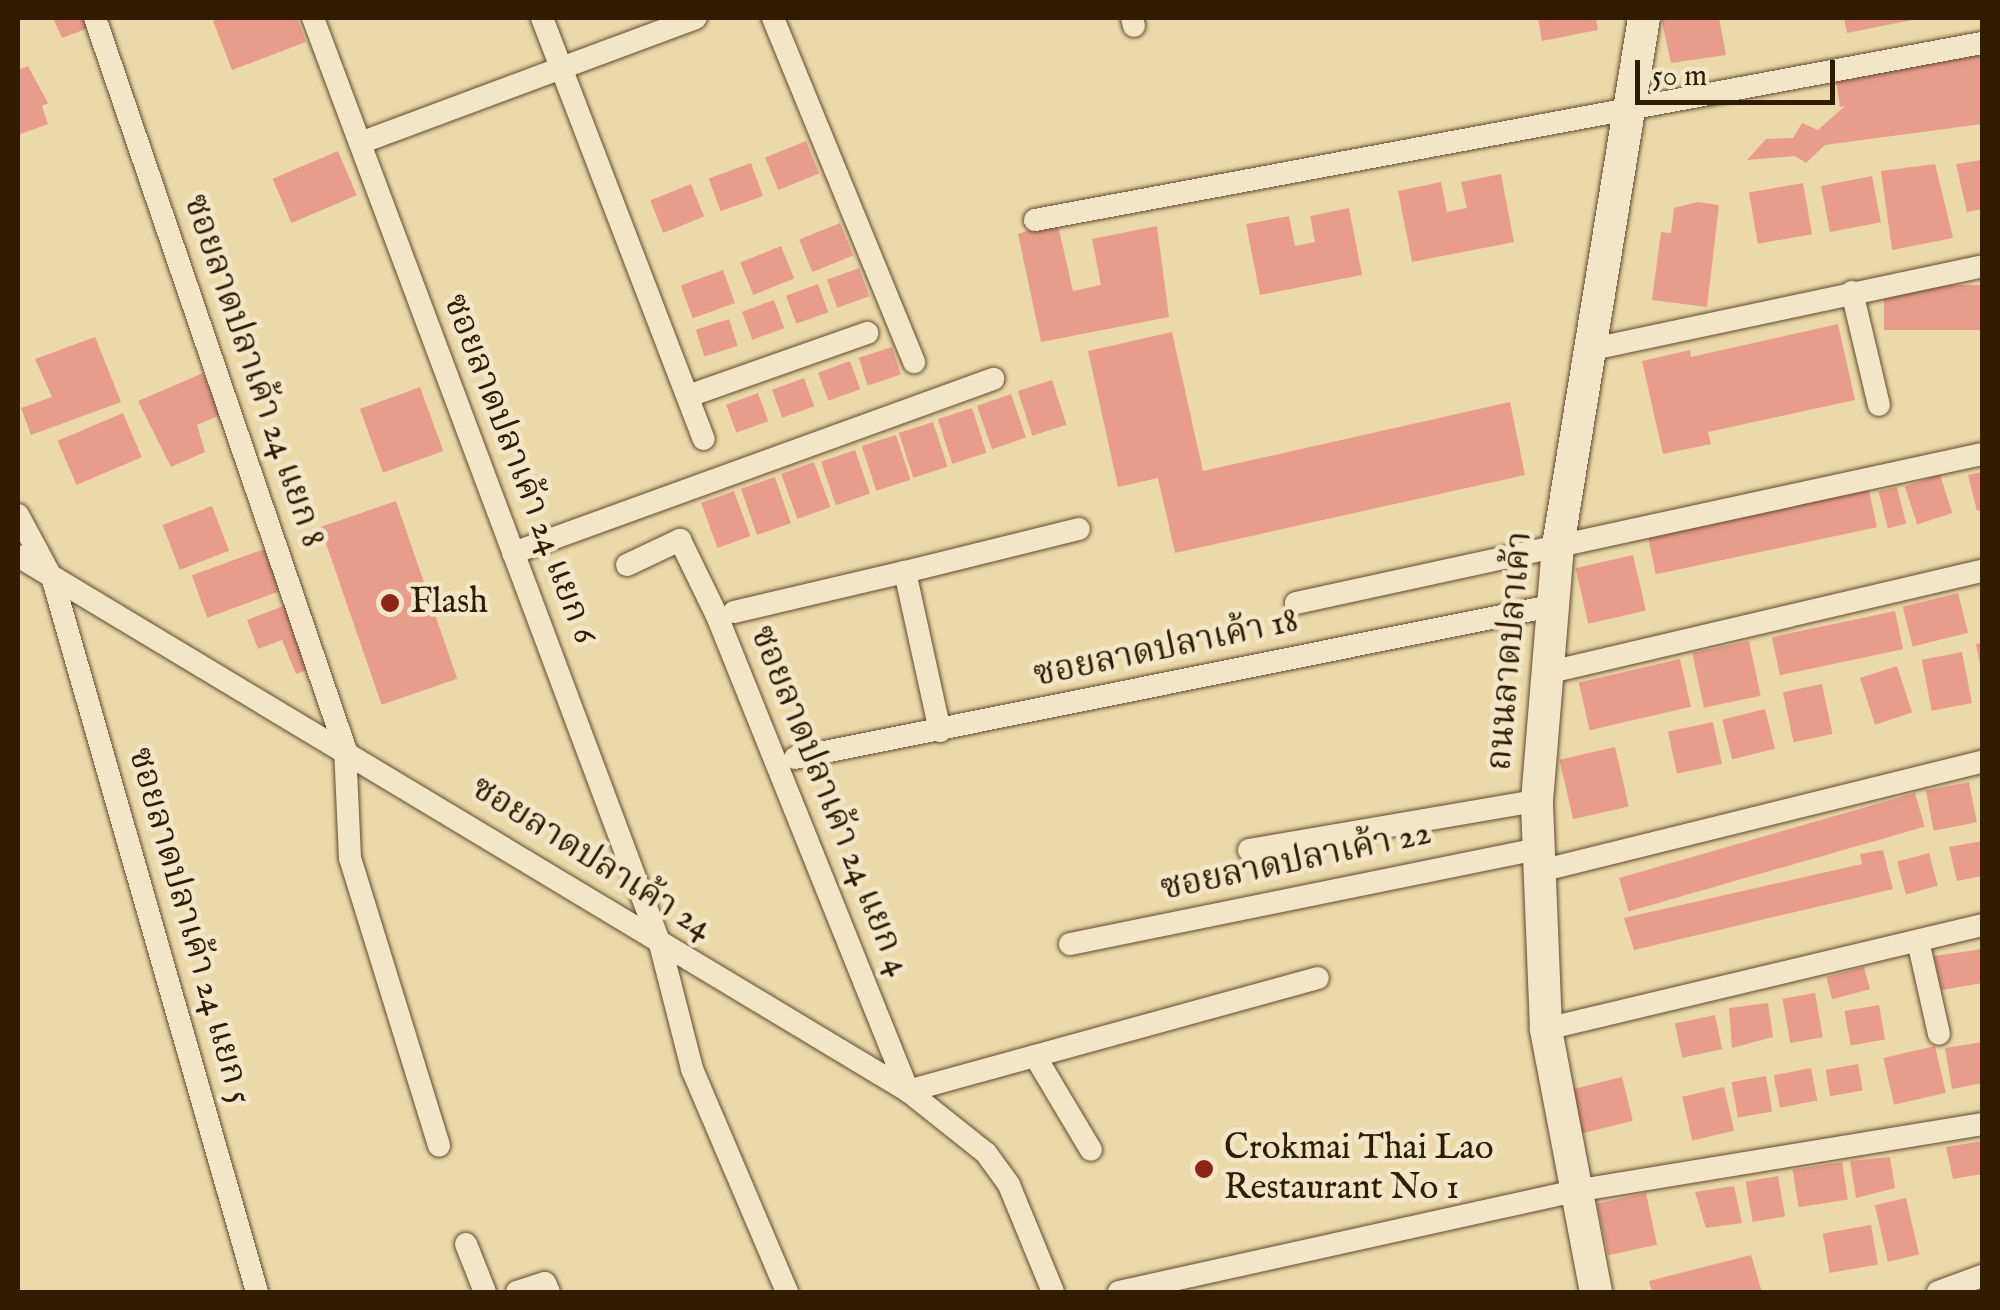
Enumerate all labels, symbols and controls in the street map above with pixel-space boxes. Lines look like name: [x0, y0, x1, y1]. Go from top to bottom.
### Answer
scale bar: [1640, 40, 1840, 102]
text: 50 m: [1652, 58, 1707, 96]
street label: ซอยลาดปลาเค้า 24 แยก 8: [173, 189, 333, 553]
street label: ซอยลาดปลาเค้า 24 แยก 6: [433, 288, 605, 650]
street label: ถนนลาดปลาเค้า: [1480, 530, 1542, 772]
place label: Flash: [410, 582, 488, 624]
marker: Flash: [379, 592, 401, 614]
street label: ซอยลาดปลาเค้า 18: [1030, 600, 1302, 698]
street label: ซอยลาดปลาเค้า 24 แยก 4: [740, 620, 918, 982]
street label: ซอยลาดปลาเค้า 24 แยก 5: [118, 743, 260, 1109]
street label: ซอยลาดปลาเค้า 24: [463, 768, 719, 950]
street label: ซอยลาดปลาเค้า 22: [1157, 813, 1435, 911]
place label: Crokmai Thai Lao Restaurant No 1: [1224, 1128, 1494, 1210]
marker: Crokmai Thai Lao Restaurant No 1: [1193, 1158, 1215, 1180]

